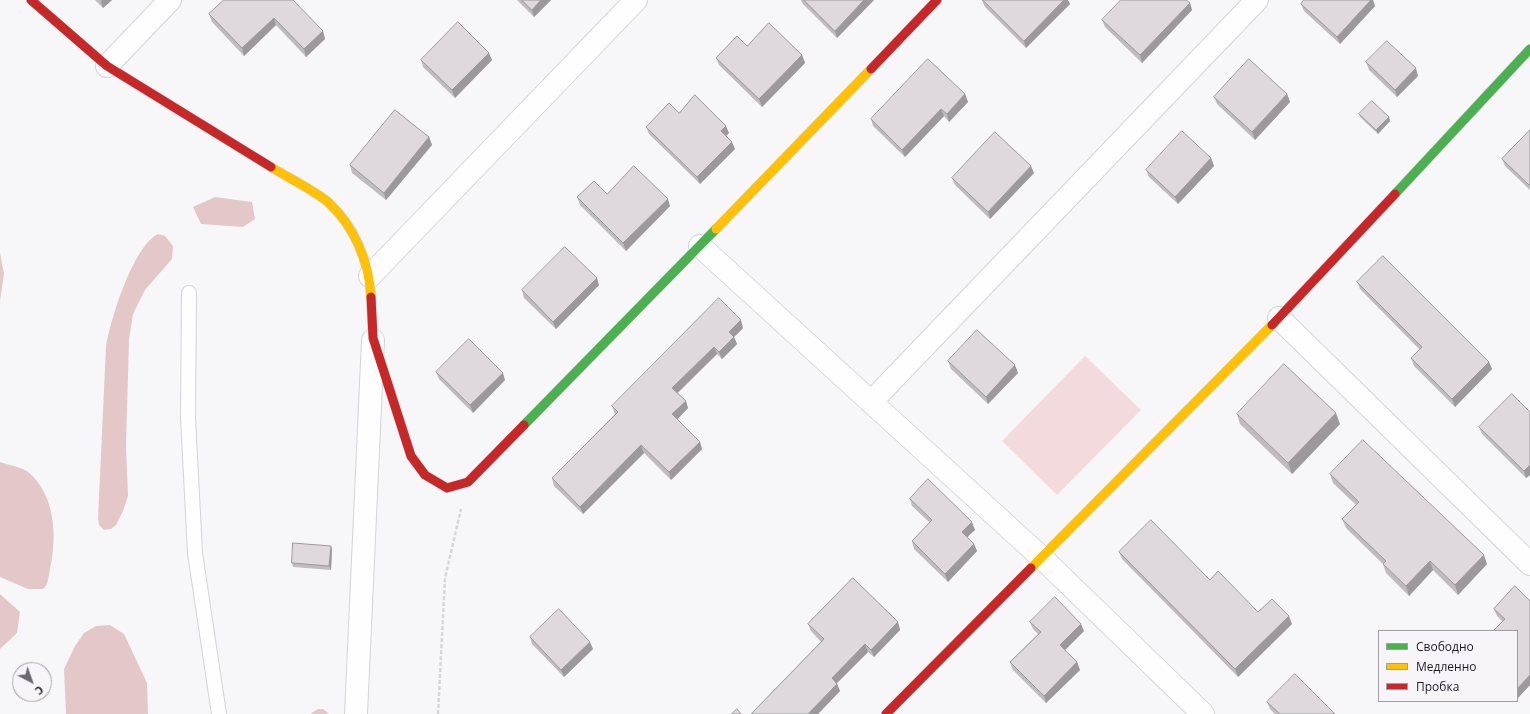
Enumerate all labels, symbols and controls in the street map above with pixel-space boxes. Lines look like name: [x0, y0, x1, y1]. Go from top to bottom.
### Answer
legend: [1378, 630, 1518, 702]
text: Свободно: [1416, 638, 1474, 655]
text: Медленно: [1416, 658, 1476, 675]
north arrow: [12, 662, 52, 702]
text: Пробка: [1416, 678, 1459, 695]
text: С: [32, 683, 47, 699]

